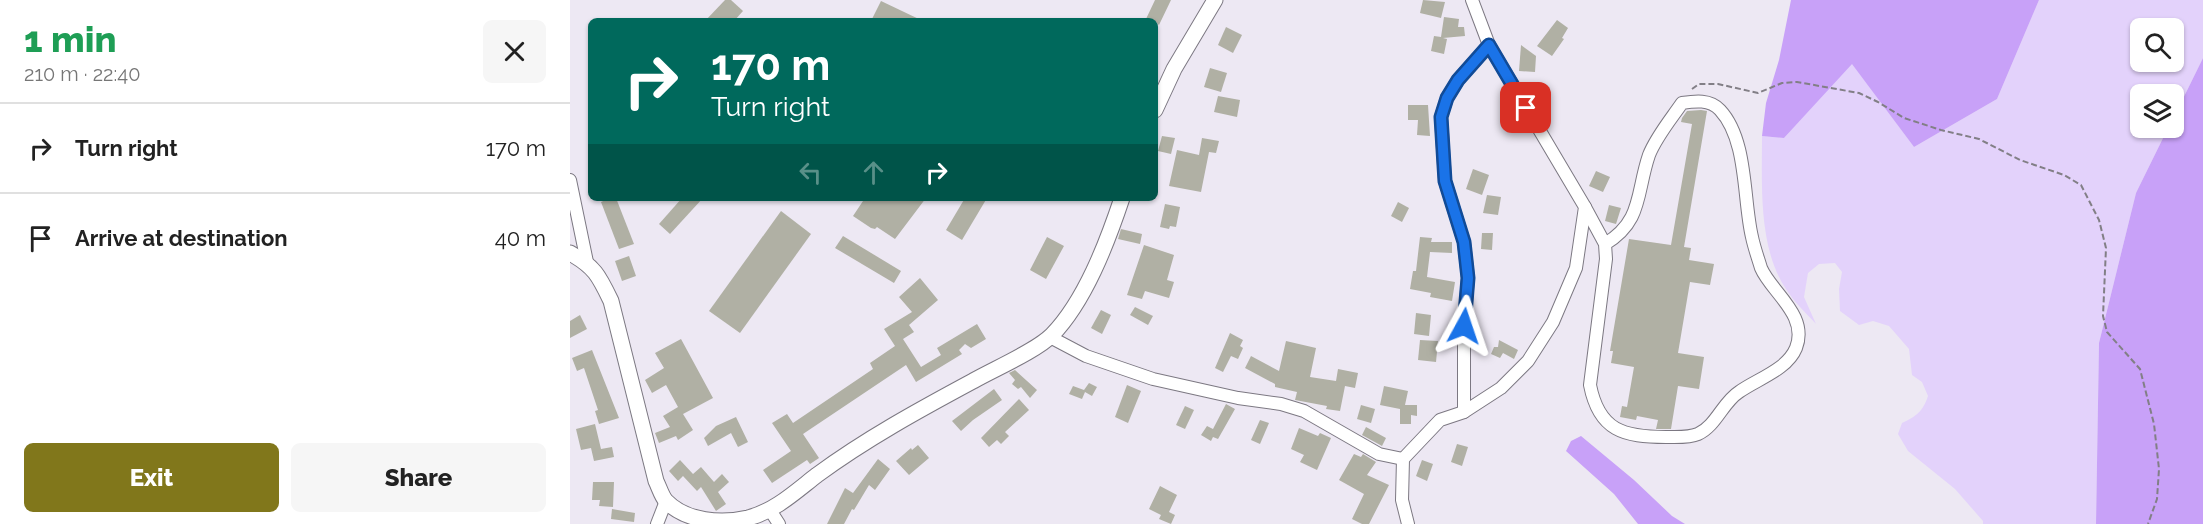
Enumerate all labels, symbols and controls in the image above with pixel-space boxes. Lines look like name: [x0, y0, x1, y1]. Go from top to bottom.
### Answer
text: 1 min: [24, 18, 116, 60]
map controls: [2130, 18, 2184, 138]
button: search: [2130, 18, 2184, 72]
button: close: [483, 20, 546, 83]
text: 170 m: [711, 41, 830, 90]
icon: right: [612, 42, 690, 120]
text: 210 m · 22:40: [24, 62, 140, 86]
pin: [1500, 82, 1551, 133]
button: layers: [2130, 84, 2184, 138]
text: Turn right: [711, 91, 830, 122]
icon: arrive: [1509, 91, 1542, 124]
icon: right: [24, 132, 57, 165]
text: Turn right: [75, 135, 178, 161]
text: 170 m: [486, 135, 546, 161]
icon: left: [794, 156, 827, 189]
icon: ahead: [857, 156, 890, 189]
icon: right: [920, 156, 953, 189]
icon: arrive: [24, 222, 57, 255]
text: Arrive at destination: [75, 225, 288, 251]
text: 40 m: [495, 225, 546, 251]
position arrow: [1432, 294, 1496, 358]
button: Exit: [24, 443, 279, 512]
button: Share: [291, 443, 546, 512]

